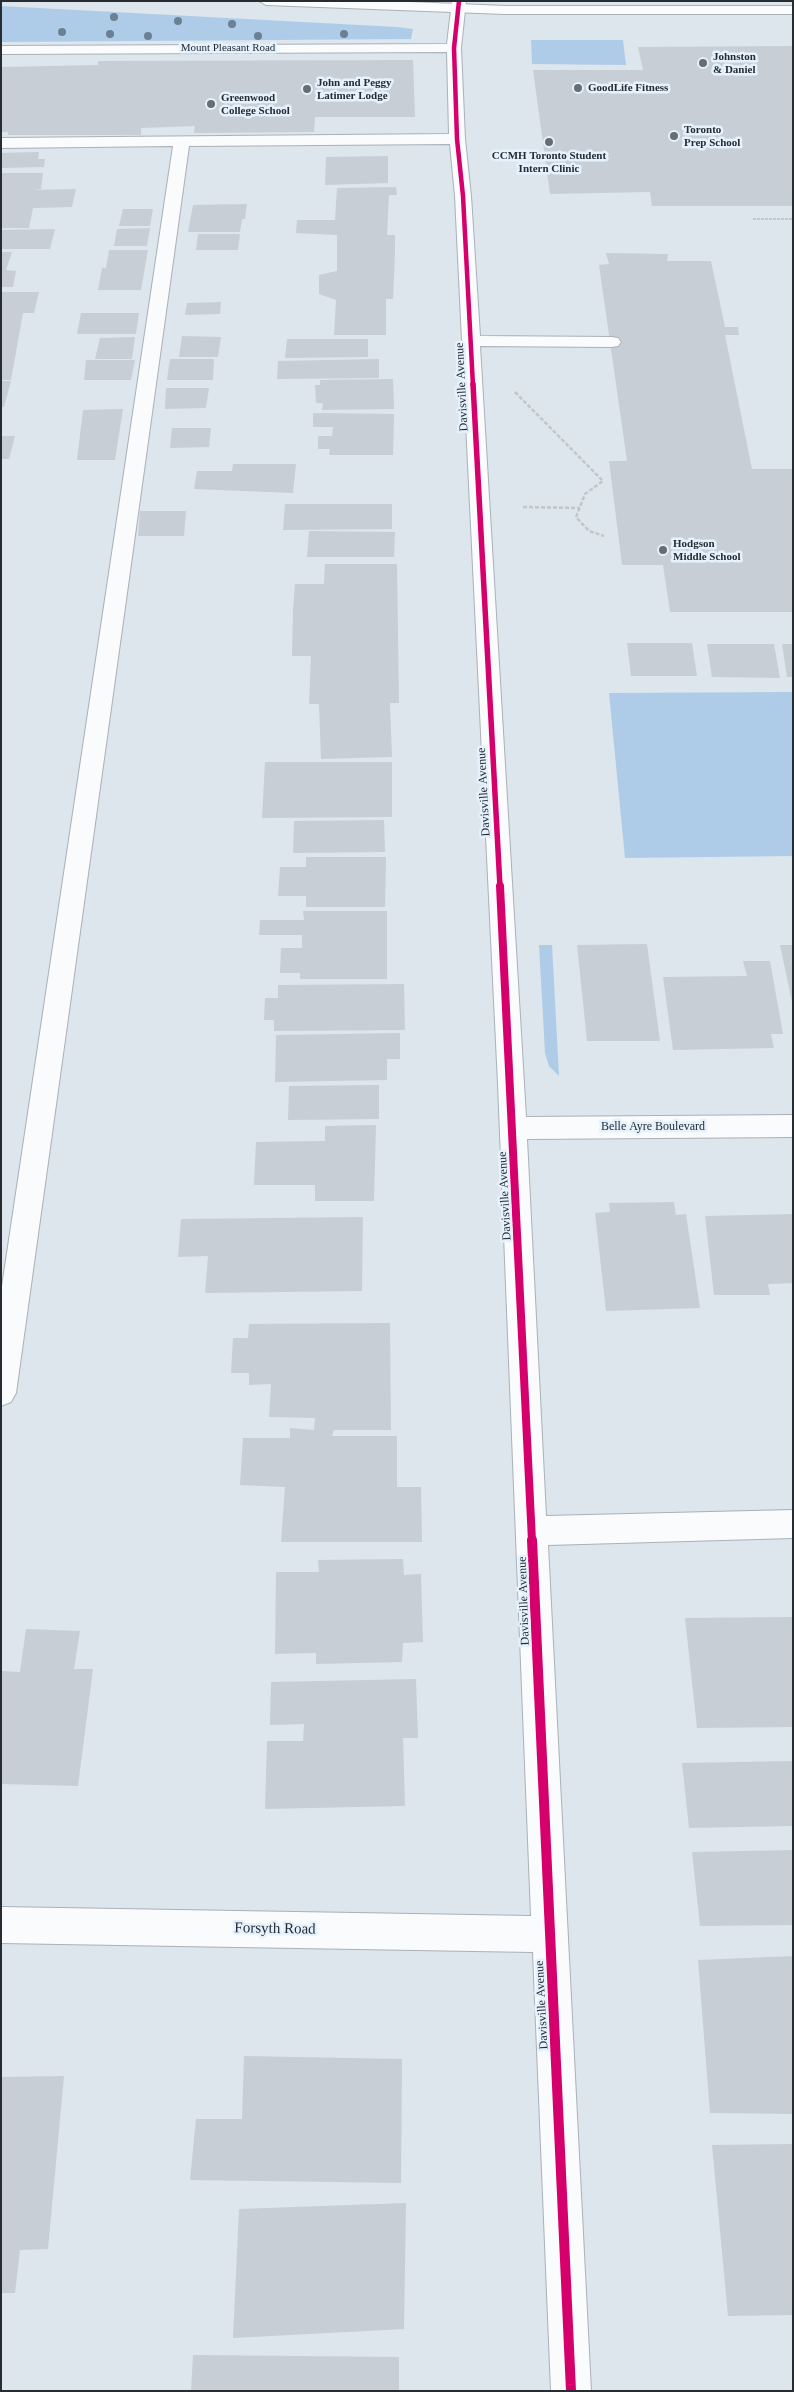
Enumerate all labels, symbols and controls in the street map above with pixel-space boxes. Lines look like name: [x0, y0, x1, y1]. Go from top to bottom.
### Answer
street label: Mount Pleasant Road: [181, 41, 275, 55]
place label: Johnston & Daniel: [713, 50, 756, 76]
marker: Johnston & Daniel: [697, 57, 709, 69]
place label: John and Peggy Latimer Lodge: [317, 76, 392, 102]
place label: GoodLife Fitness: [588, 81, 668, 95]
marker: GoodLife Fitness: [572, 82, 584, 94]
marker: John and Peggy Latimer Lodge: [301, 83, 313, 95]
place label: Greenwood College School: [221, 91, 290, 117]
marker: Greenwood College School: [205, 98, 217, 110]
place label: Toronto Prep School: [684, 123, 740, 149]
marker: Toronto Prep School: [668, 130, 680, 142]
marker: CCMH Toronto Student Intern Clinic: [543, 136, 555, 148]
place label: CCMH Toronto Student Intern Clinic: [492, 149, 606, 175]
street label: Davisville Avenue: [452, 342, 472, 432]
place label: Hodgson Middle School: [673, 537, 741, 563]
marker: Hodgson Middle School: [657, 544, 669, 556]
street label: Davisville Avenue: [474, 747, 494, 837]
street label: Belle Ayre Boulevard: [601, 1120, 705, 1134]
street label: Davisville Avenue: [495, 1151, 515, 1241]
street label: Davisville Avenue: [515, 1556, 533, 1646]
street label: Forsyth Road: [234, 1919, 316, 1939]
street label: Davisville Avenue: [532, 1960, 552, 2050]

